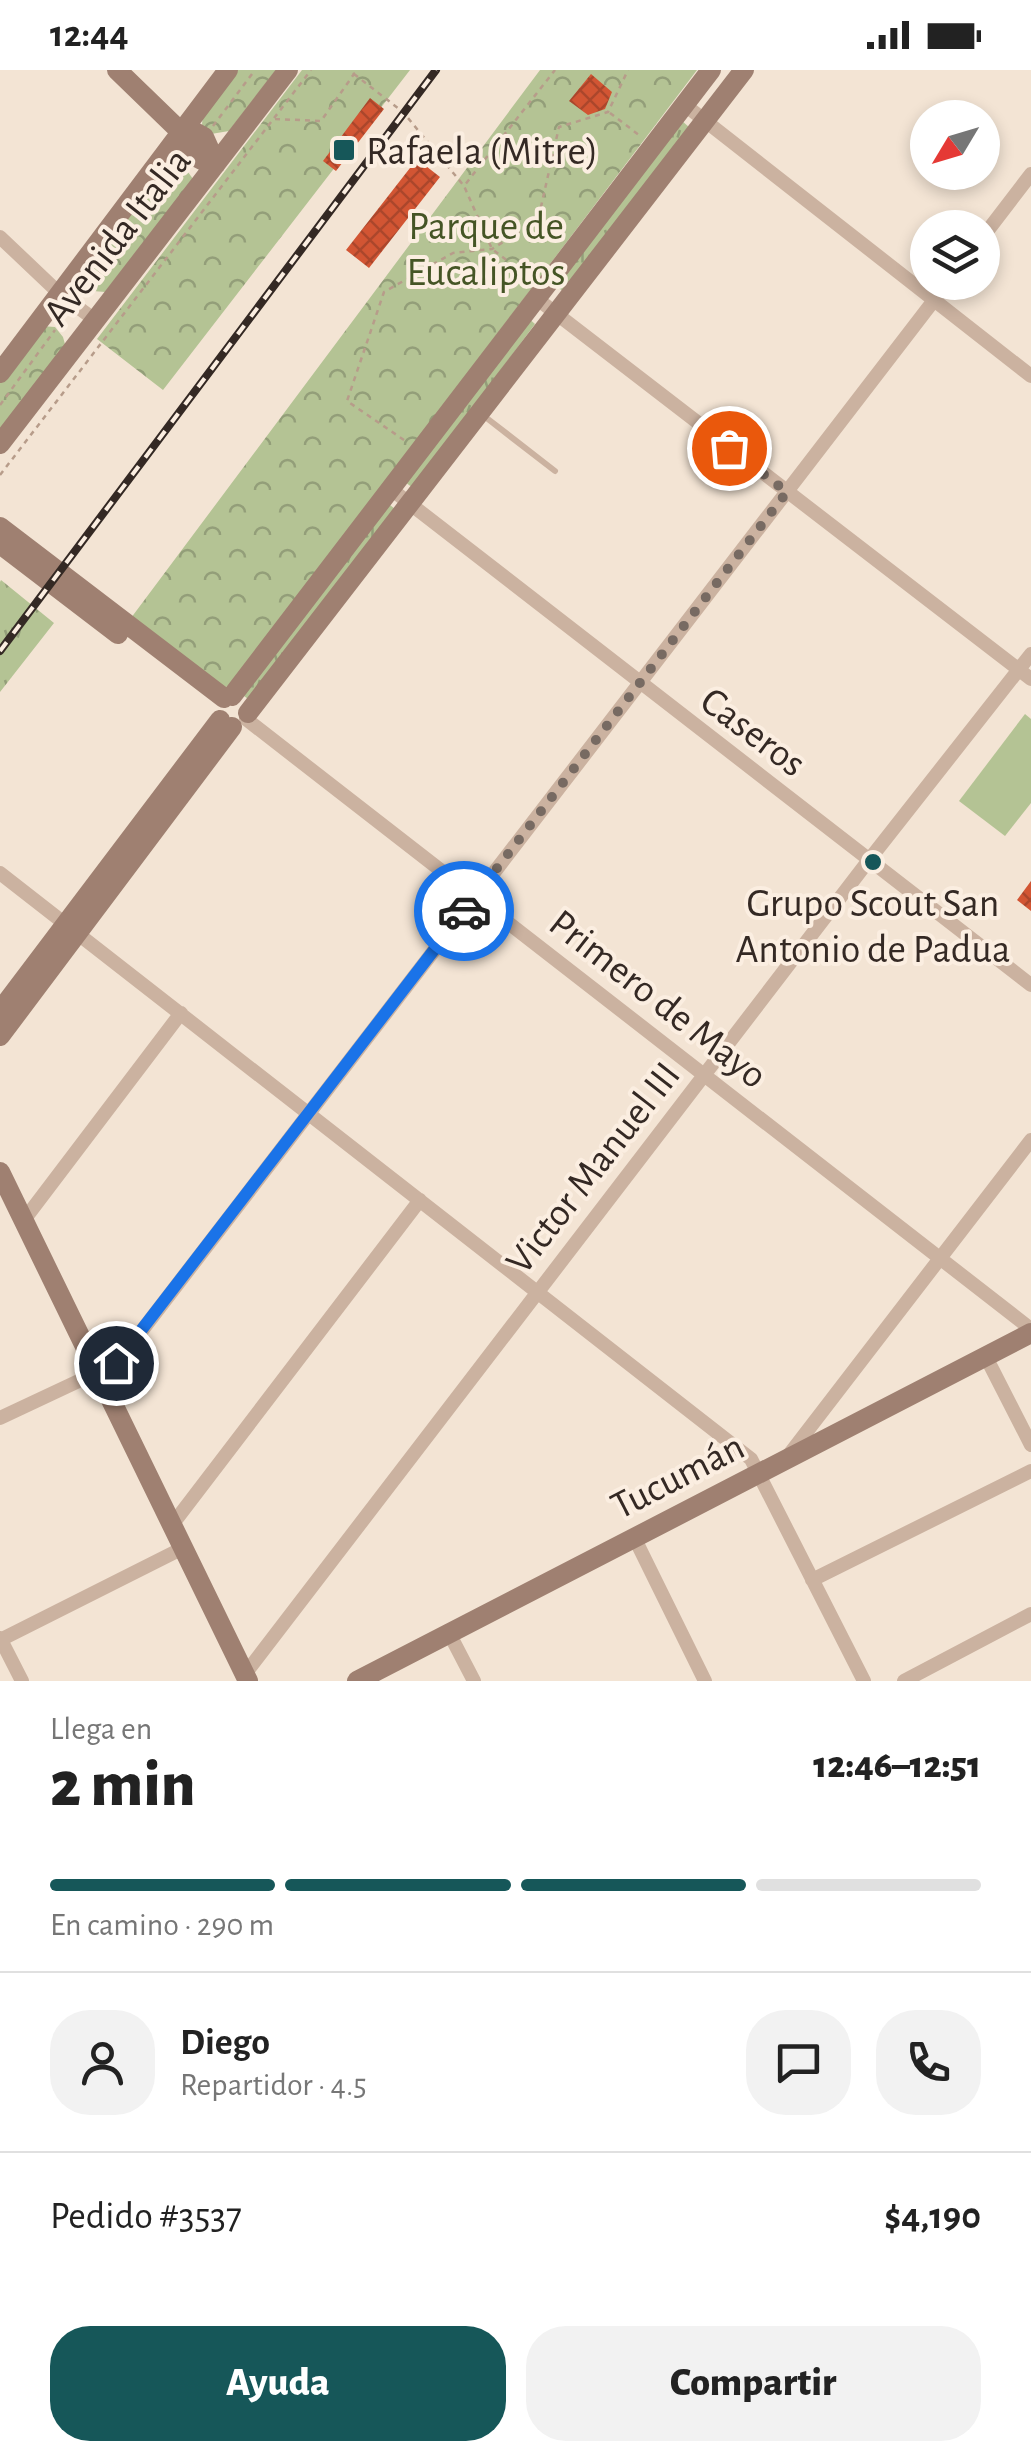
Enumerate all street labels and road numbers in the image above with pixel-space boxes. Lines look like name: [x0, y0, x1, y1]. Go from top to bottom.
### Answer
street label: Avenida Italia: [36, 141, 199, 333]
street label: Caseros: [693, 681, 813, 785]
street label: Primero de Mayo: [542, 903, 774, 1096]
street label: Victor Manuel III: [499, 1055, 688, 1281]
street label: Tucumán: [605, 1426, 751, 1527]

